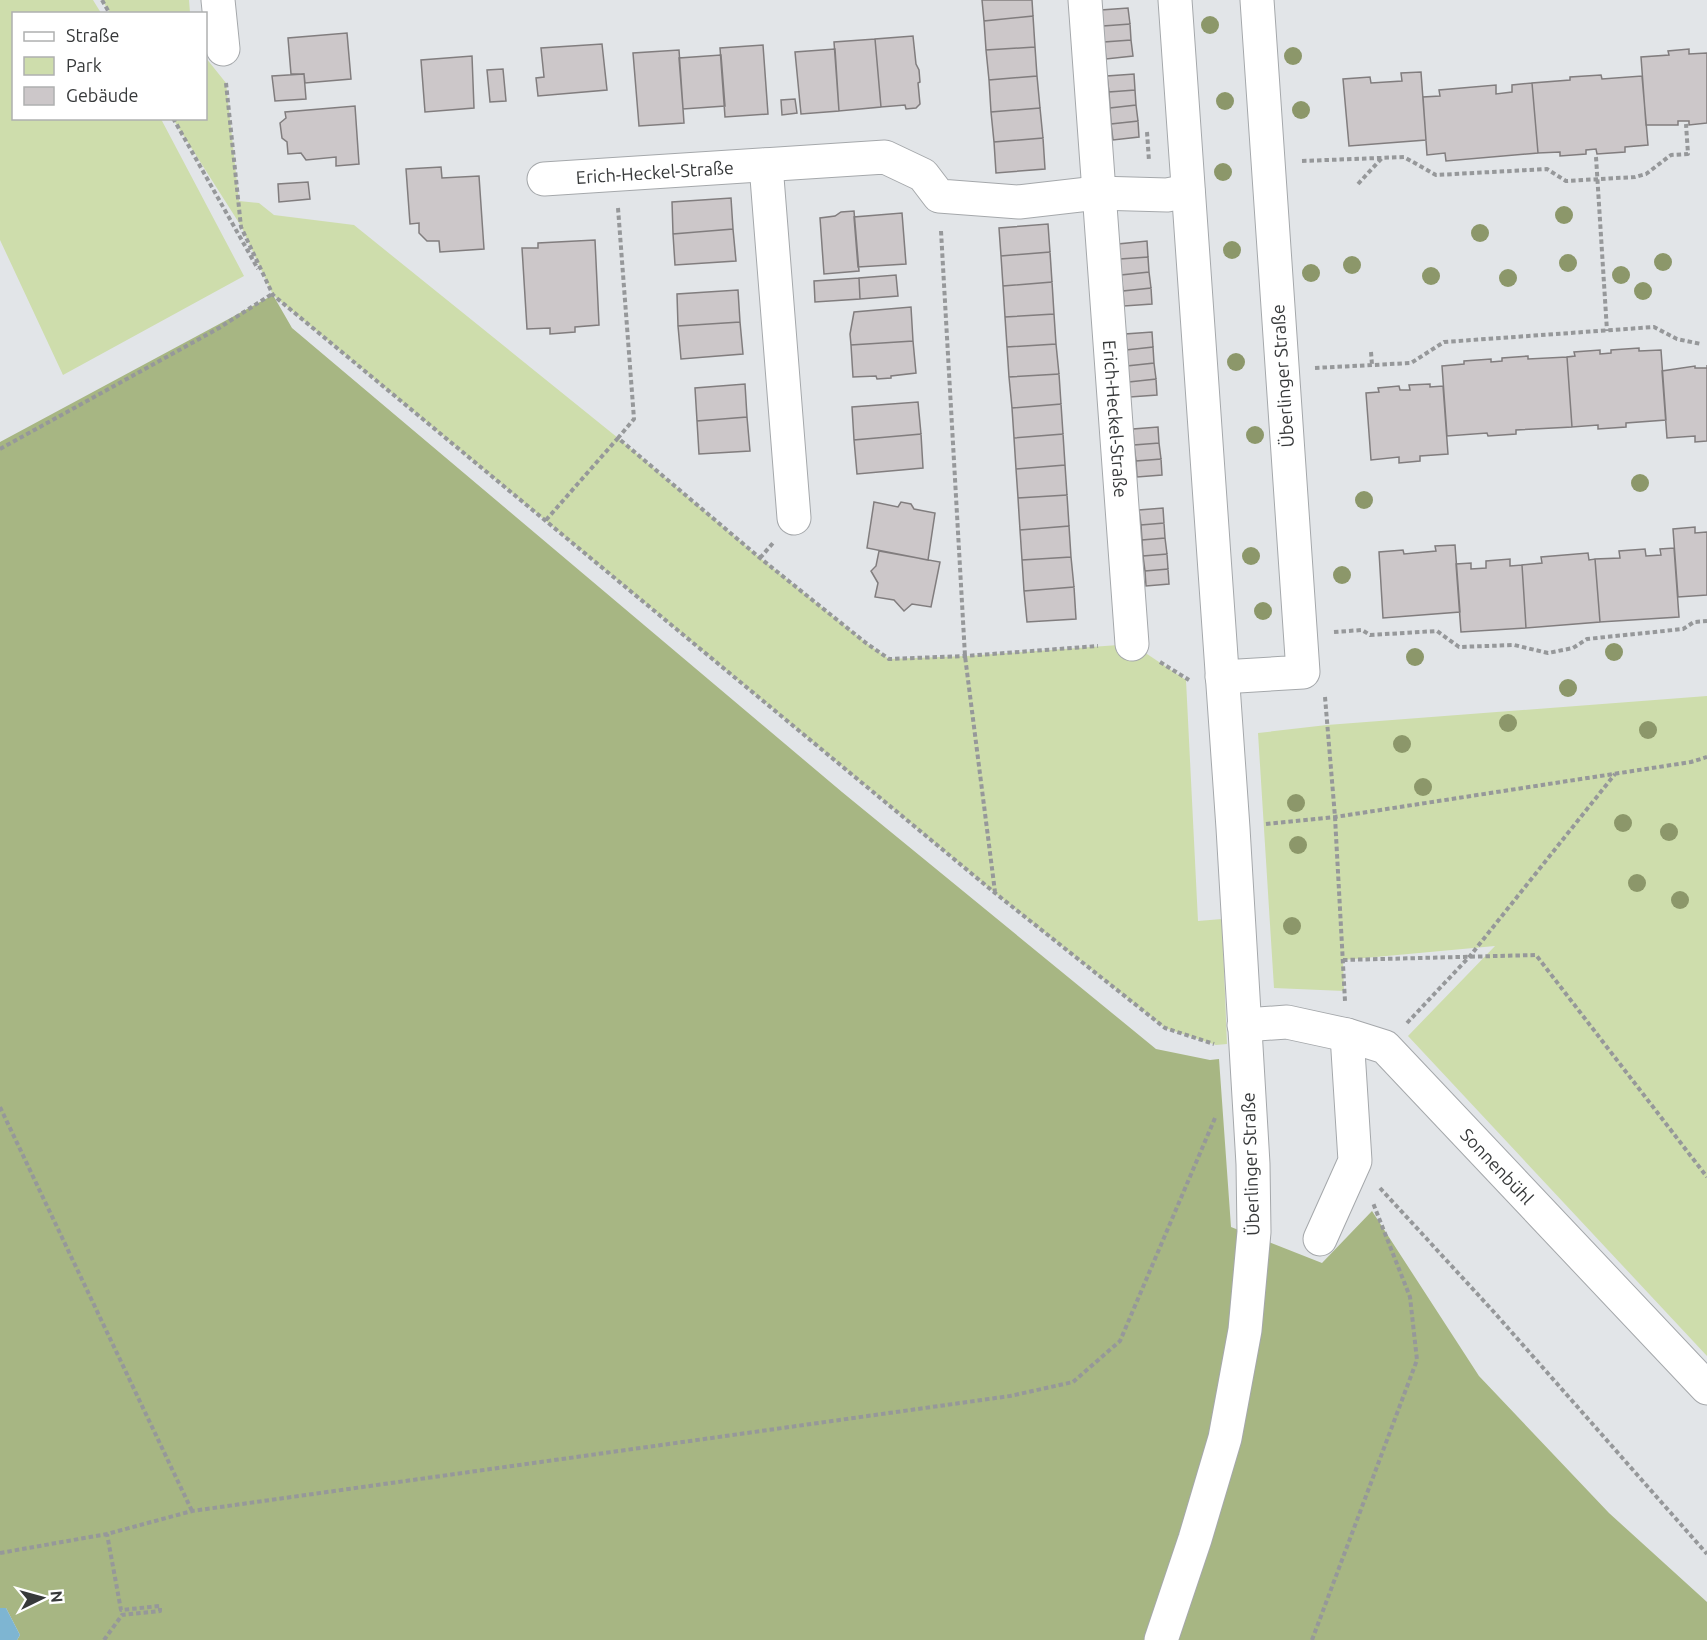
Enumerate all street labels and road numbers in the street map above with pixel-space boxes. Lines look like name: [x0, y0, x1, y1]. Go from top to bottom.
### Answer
street label: Erich-Heckel-Straße: [575, 157, 734, 187]
street label: Überlinger Straße: [1267, 304, 1297, 448]
street label: Erich-Heckel-Straße: [1100, 339, 1131, 498]
street label: Überlinger Straße: [1238, 1092, 1262, 1236]
street label: Sonnenbühl: [1457, 1124, 1538, 1208]

